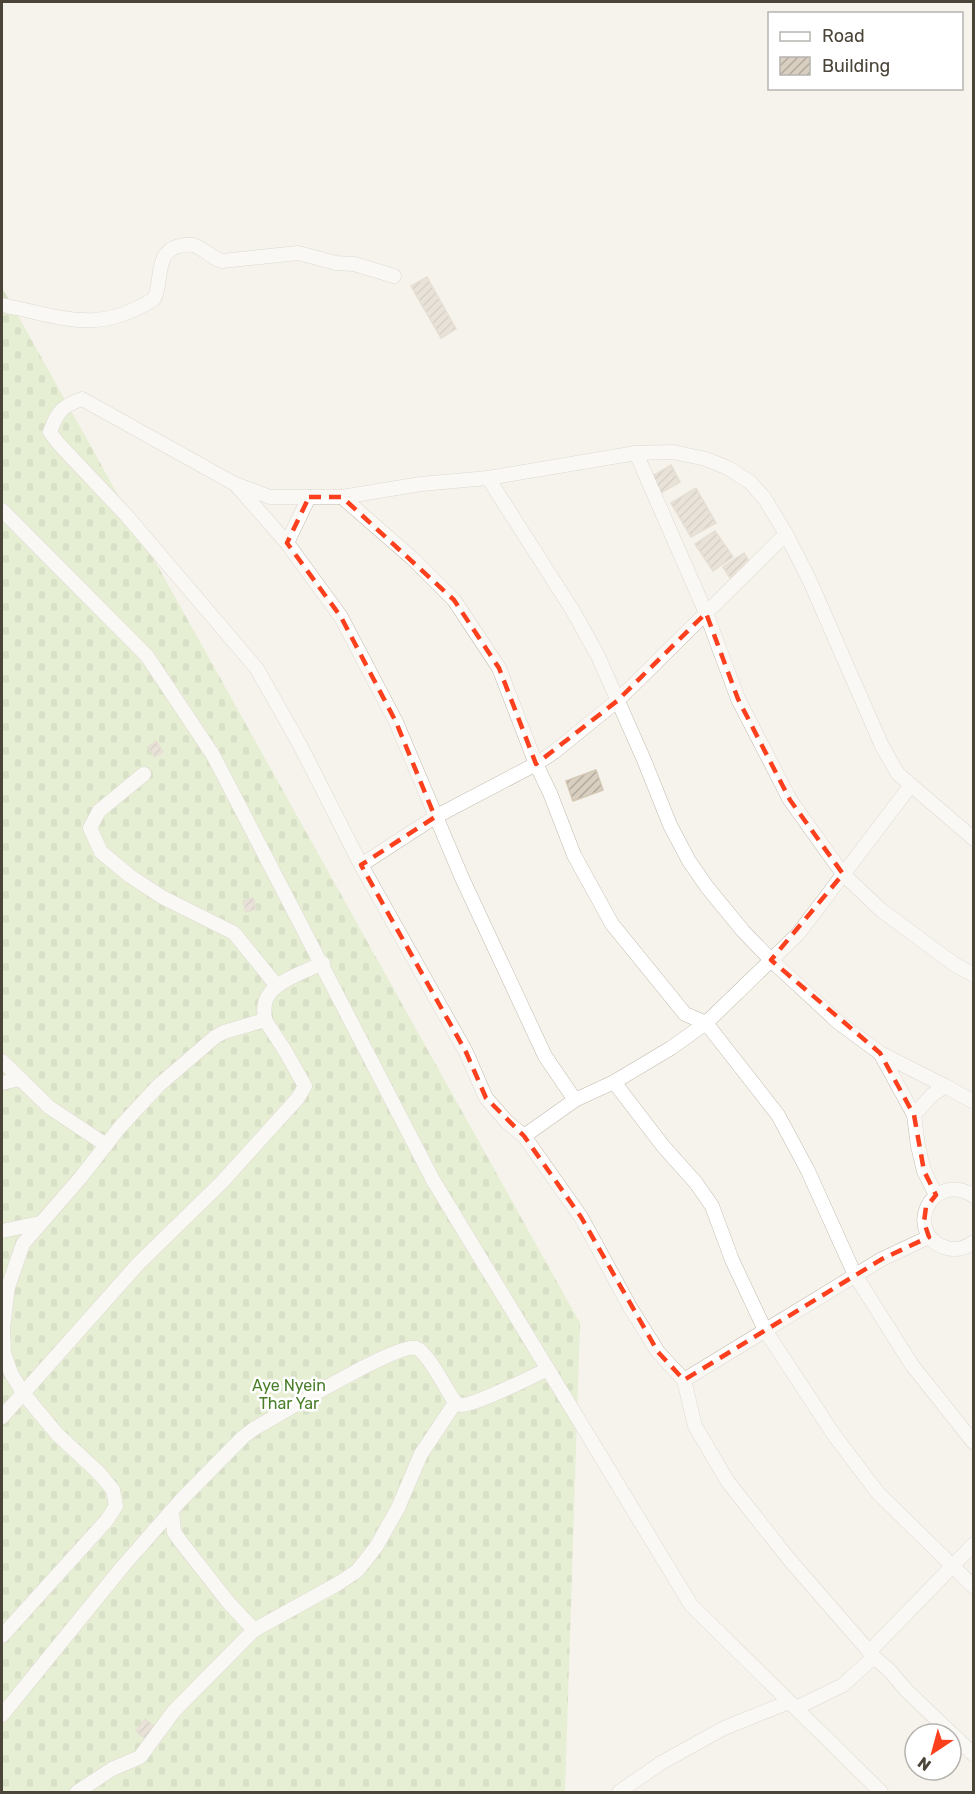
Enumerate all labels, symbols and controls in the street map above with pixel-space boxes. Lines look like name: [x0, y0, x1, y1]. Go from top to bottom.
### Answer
legend: [768, 12, 963, 90]
text: Road: [822, 25, 865, 47]
text: Building: [822, 55, 890, 77]
park label: Aye Nyein Thar Yar: [252, 1376, 326, 1413]
north arrow: [903, 1722, 963, 1782]
text: N: [914, 1753, 935, 1775]

